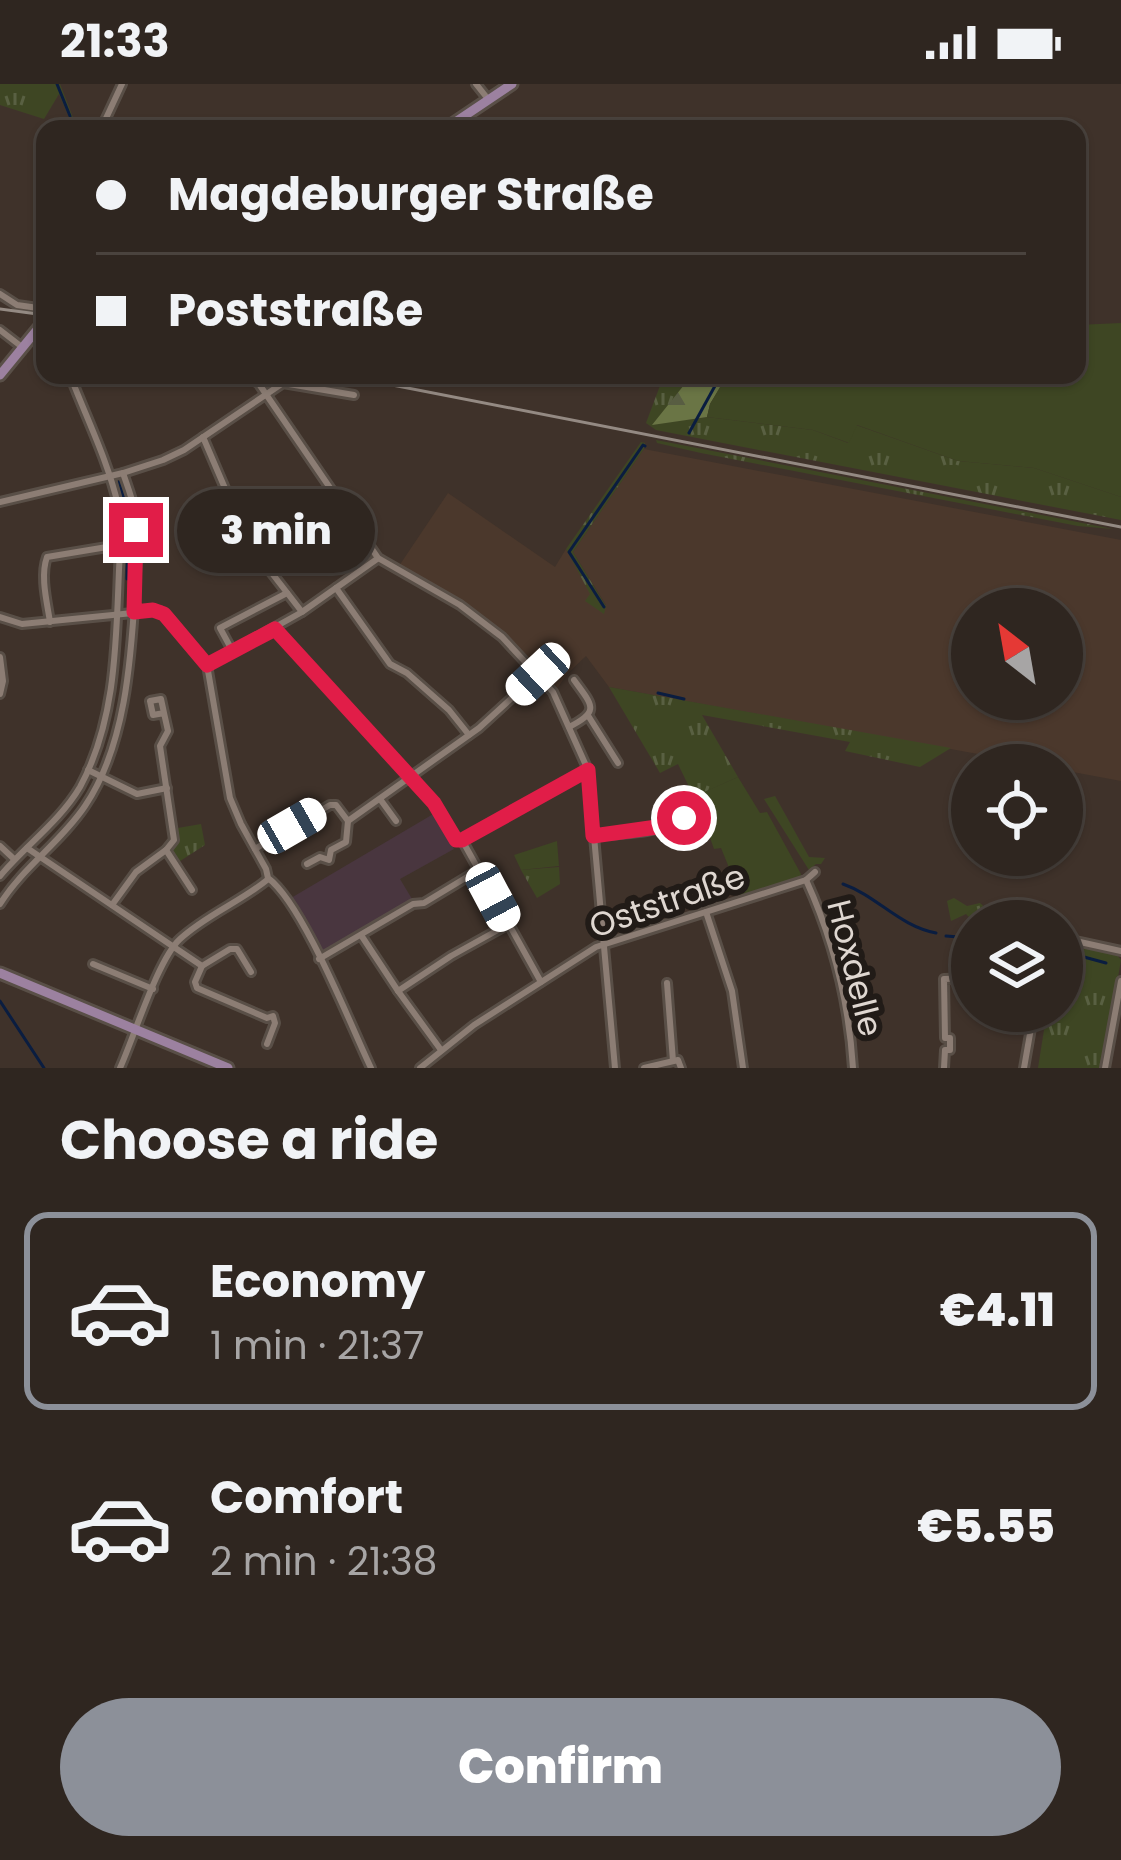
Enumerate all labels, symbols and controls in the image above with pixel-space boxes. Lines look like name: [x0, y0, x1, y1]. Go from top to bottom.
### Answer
text: 21:33: [60, 10, 170, 73]
text: Magdeburger Straße: [168, 163, 654, 226]
text: Poststraße: [168, 279, 423, 342]
callout: 3 min: [178, 488, 376, 572]
route end: [109, 503, 163, 557]
text: 3 min: [220, 503, 332, 558]
north arrow: [951, 588, 1083, 720]
map controls: [951, 588, 1083, 1032]
car: [499, 636, 577, 712]
button: locate: [951, 744, 1083, 876]
route start: [657, 791, 711, 845]
car: [252, 792, 332, 860]
street label: Oststraße: [583, 852, 751, 950]
car: [460, 857, 526, 937]
street label: Hoxdelle: [815, 895, 895, 1041]
button: layers: [951, 900, 1083, 1032]
text: Choose a ride: [60, 1102, 438, 1178]
text: Economy: [210, 1250, 425, 1313]
icon: car: [66, 1257, 174, 1365]
text: €4.11: [940, 1279, 1055, 1342]
text: 1 min · 21:37: [210, 1318, 424, 1373]
text: Comfort: [210, 1466, 403, 1529]
icon: car: [66, 1473, 174, 1581]
text: €5.55: [917, 1495, 1055, 1558]
text: 2 min · 21:38: [210, 1534, 437, 1589]
button: Confirm: [60, 1698, 1061, 1836]

